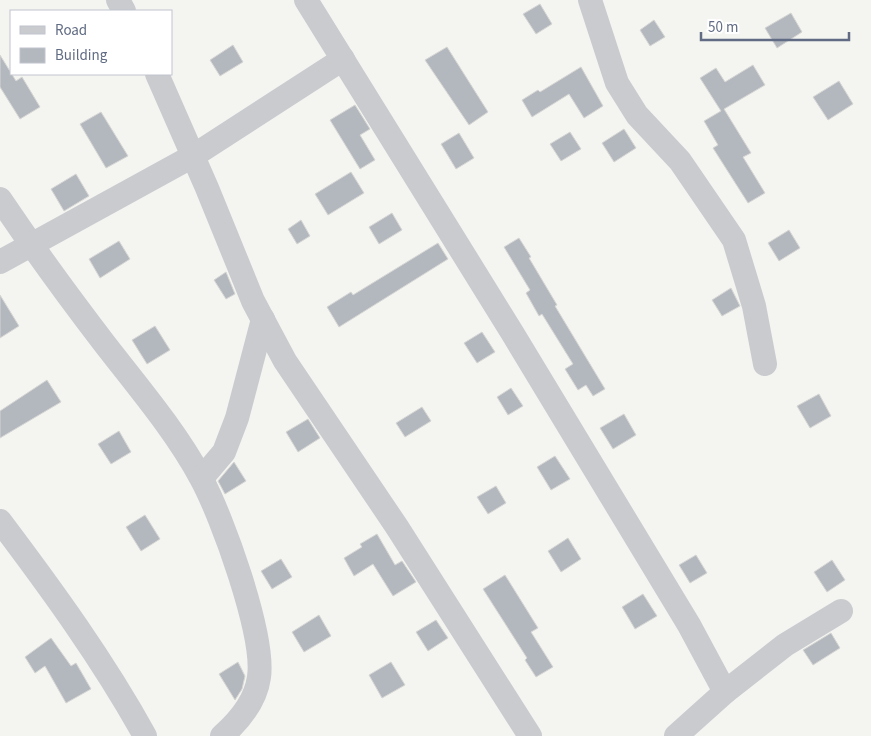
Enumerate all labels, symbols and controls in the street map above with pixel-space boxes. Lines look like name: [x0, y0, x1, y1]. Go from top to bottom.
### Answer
legend: [10, 10, 172, 75]
scale bar: [701, 10, 848, 42]
text: 50 m: [708, 17, 738, 38]
text: Road: [55, 20, 87, 41]
text: Building: [55, 45, 108, 66]

